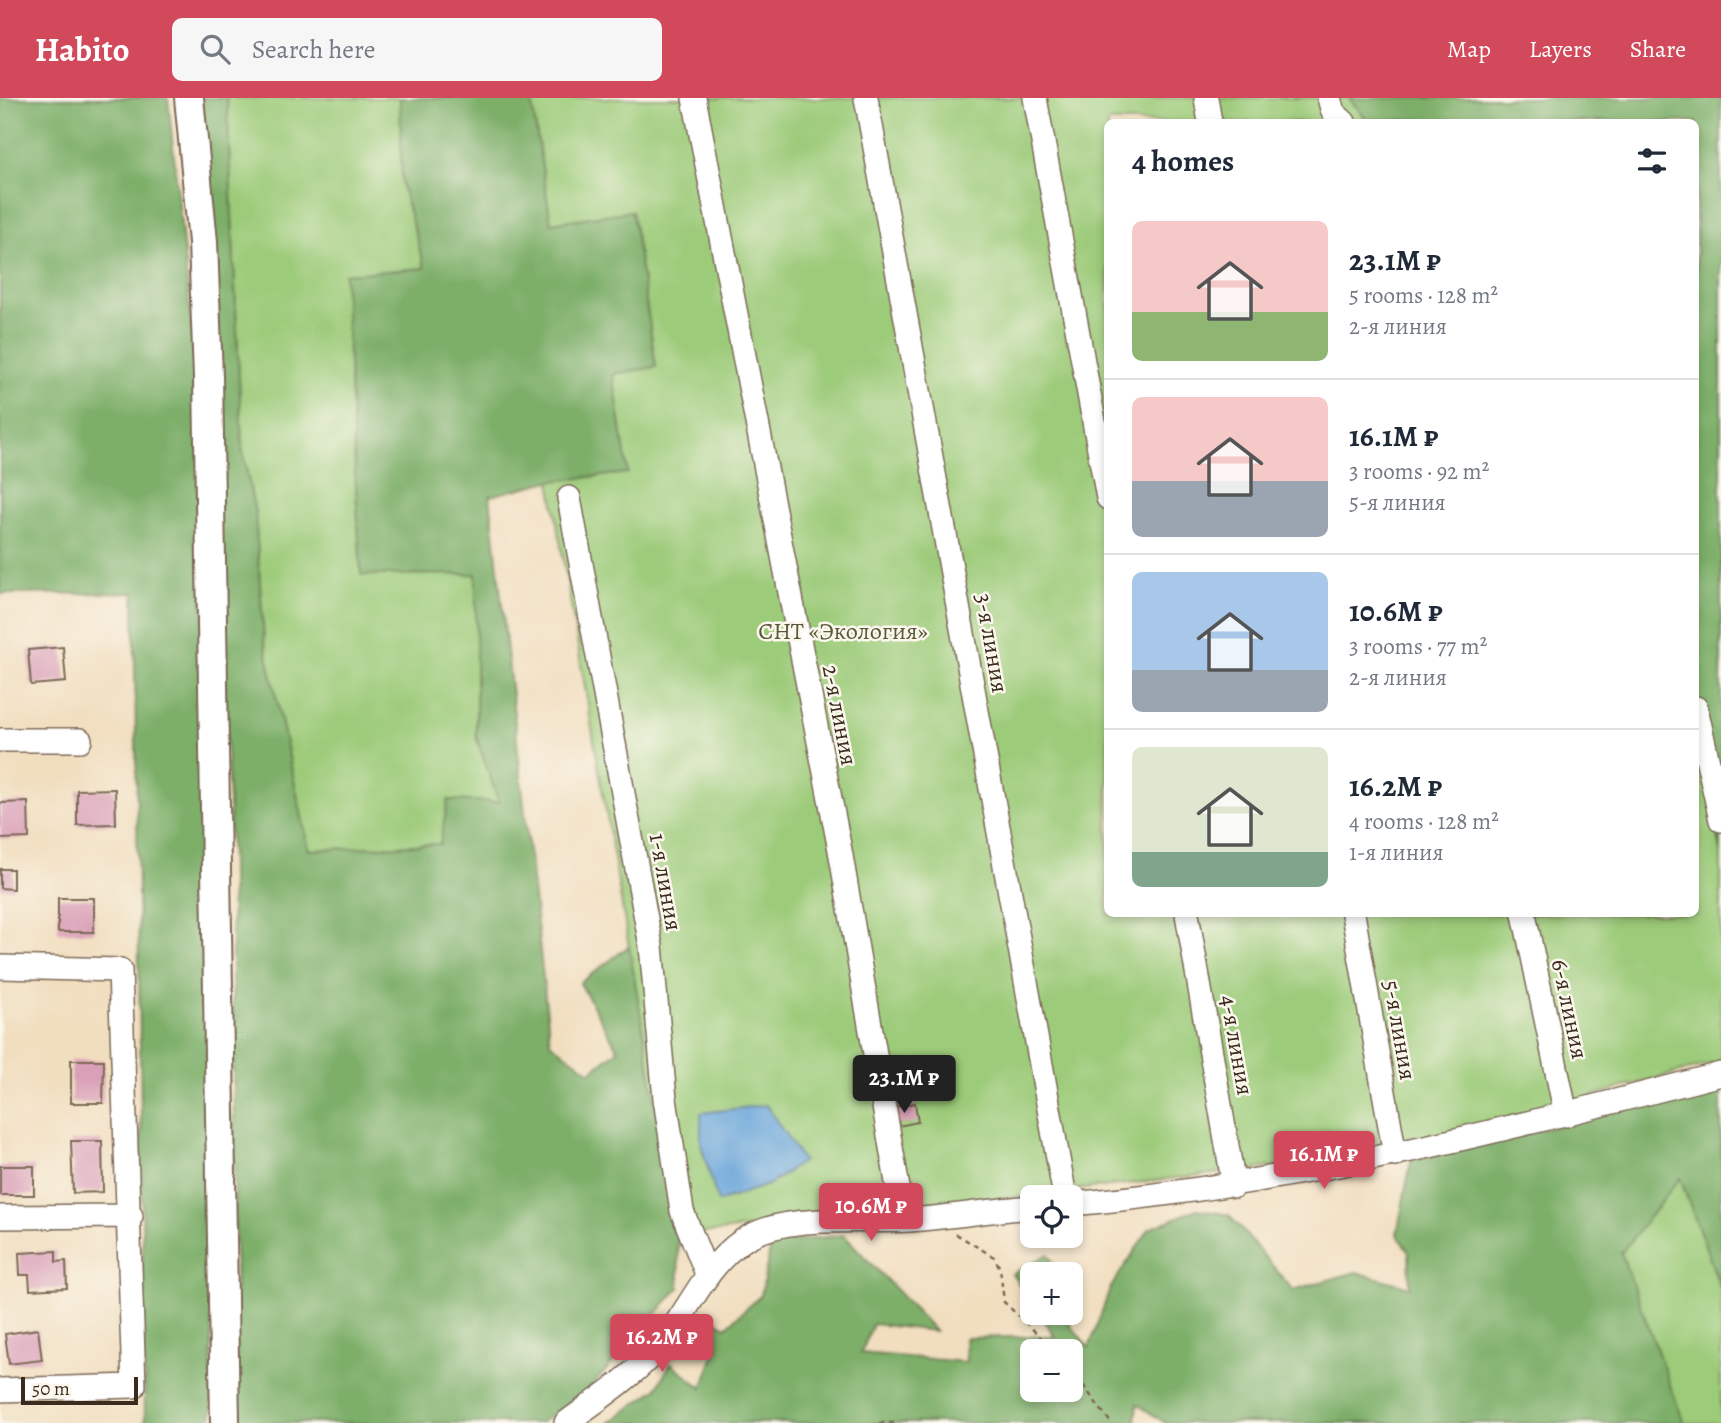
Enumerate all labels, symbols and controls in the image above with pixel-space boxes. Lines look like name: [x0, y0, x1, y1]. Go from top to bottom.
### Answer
search box: [172, 18, 662, 81]
text: Habito: [35, 27, 130, 72]
icon: search: [196, 30, 234, 68]
text: Search here: [252, 32, 375, 67]
text: Map: [1447, 33, 1491, 65]
text: Layers: [1529, 33, 1592, 65]
text: Share: [1630, 33, 1686, 65]
text: 4 homes: [1132, 141, 1234, 181]
icon: filters: [1633, 142, 1671, 180]
text: 23.1M ₽: [1349, 240, 1441, 280]
icon: home: [1188, 249, 1272, 333]
text: 5 rooms · 128 m²: [1349, 280, 1498, 311]
text: 2-я линия: [1349, 311, 1447, 342]
text: 16.1M ₽: [1349, 416, 1438, 456]
icon: home: [1188, 425, 1272, 509]
text: 3 rooms · 92 m²: [1349, 456, 1489, 487]
text: 5-я линия: [1349, 487, 1446, 518]
street label: 3-я линия: [968, 591, 1016, 695]
text: 10.6M ₽: [1349, 591, 1443, 631]
icon: home: [1188, 600, 1272, 684]
park label: СНТ «Экология»: [758, 615, 928, 647]
text: 3 rooms · 77 m²: [1349, 631, 1487, 662]
street label: 2-я линия: [815, 662, 865, 768]
text: 2-я линия: [1349, 662, 1447, 693]
text: 16.2M ₽: [1349, 766, 1442, 806]
icon: home: [1188, 775, 1272, 859]
text: 4 rooms · 128 m²: [1349, 806, 1499, 837]
street label: 1-я линия: [642, 831, 690, 933]
text: 1-я линия: [1349, 837, 1444, 868]
street label: 6-я линия: [1544, 956, 1596, 1062]
street label: 5-я линия: [1375, 978, 1425, 1082]
street label: 4-я линия: [1212, 992, 1262, 1098]
pin: 23.1M ₽: [839, 1056, 969, 1115]
text: 23.1M ₽: [869, 1062, 939, 1093]
pin: 16.1M ₽: [1259, 1132, 1389, 1191]
text: 16.1M ₽: [1290, 1138, 1358, 1169]
pin: 10.6M ₽: [806, 1184, 936, 1243]
map controls: [1020, 1185, 1083, 1402]
button: locate: [1020, 1185, 1083, 1248]
text: 10.6M ₽: [835, 1190, 907, 1221]
button: +: [1020, 1262, 1083, 1325]
pin: 16.2M ₽: [597, 1314, 727, 1374]
text: 16.2M ₽: [626, 1321, 698, 1352]
button: −: [1020, 1339, 1083, 1402]
scale bar: [21, 1374, 138, 1406]
text: 50 m: [32, 1376, 70, 1402]

